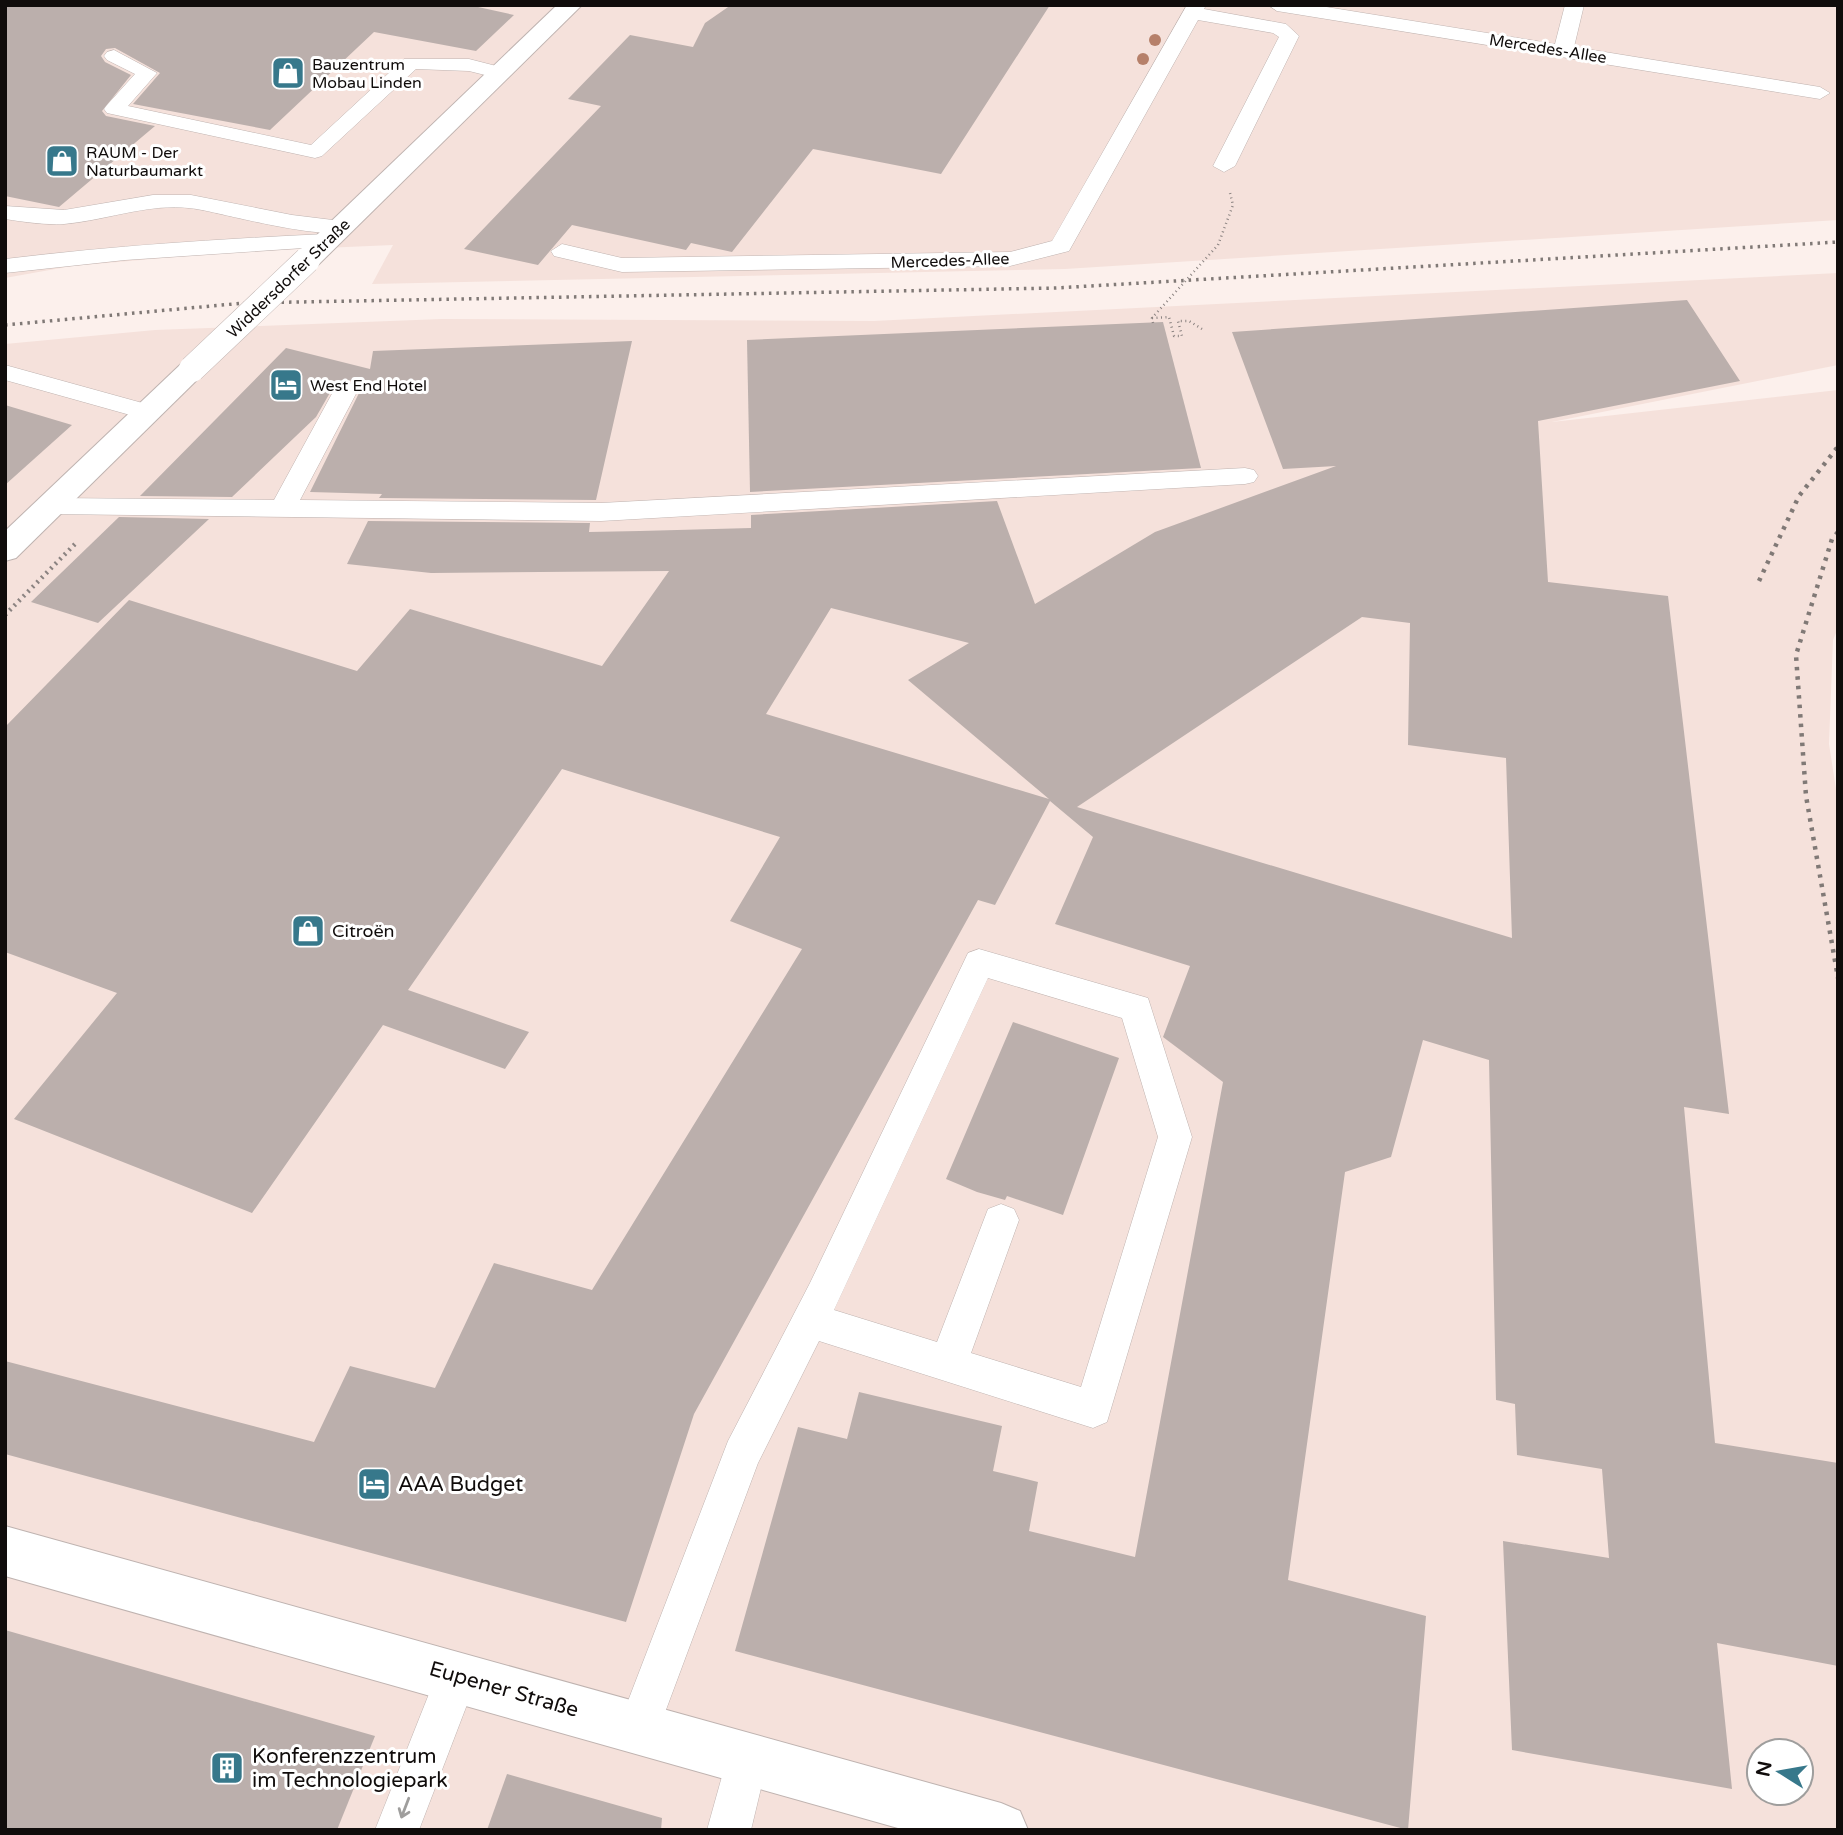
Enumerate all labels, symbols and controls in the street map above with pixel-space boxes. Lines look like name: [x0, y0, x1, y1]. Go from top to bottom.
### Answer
street label: Mercedes-Allee: [1488, 30, 1608, 68]
shop icon: Bauzentrum Mobau Linden: [269, 54, 307, 92]
place label: Bauzentrum Mobau Linden: [312, 55, 422, 93]
shop icon: RAUM - Der Naturbaumarkt: [43, 142, 81, 180]
place label: RAUM - Der Naturbaumarkt: [86, 143, 203, 181]
street label: Widdersdorfer Straße: [223, 215, 354, 343]
street label: Mercedes-Allee: [890, 249, 1010, 273]
hotel icon: West End Hotel: [267, 366, 305, 404]
place label: West End Hotel: [310, 376, 427, 396]
shop icon: Citroën: [289, 912, 327, 950]
place label: Citroën: [332, 920, 395, 942]
hotel icon: AAA Budget: [355, 1465, 393, 1503]
place label: AAA Budget: [398, 1472, 523, 1497]
street label: Eupener Straße: [426, 1656, 582, 1723]
north arrow: [1745, 1737, 1815, 1807]
place label: Konferenzzentrum im Technologiepark: [252, 1744, 448, 1793]
building icon: Konferenzzentrum im Technologiepark: [208, 1749, 246, 1787]
text: N: [1752, 1759, 1777, 1779]
one-way arrow: [398, 1797, 411, 1819]

